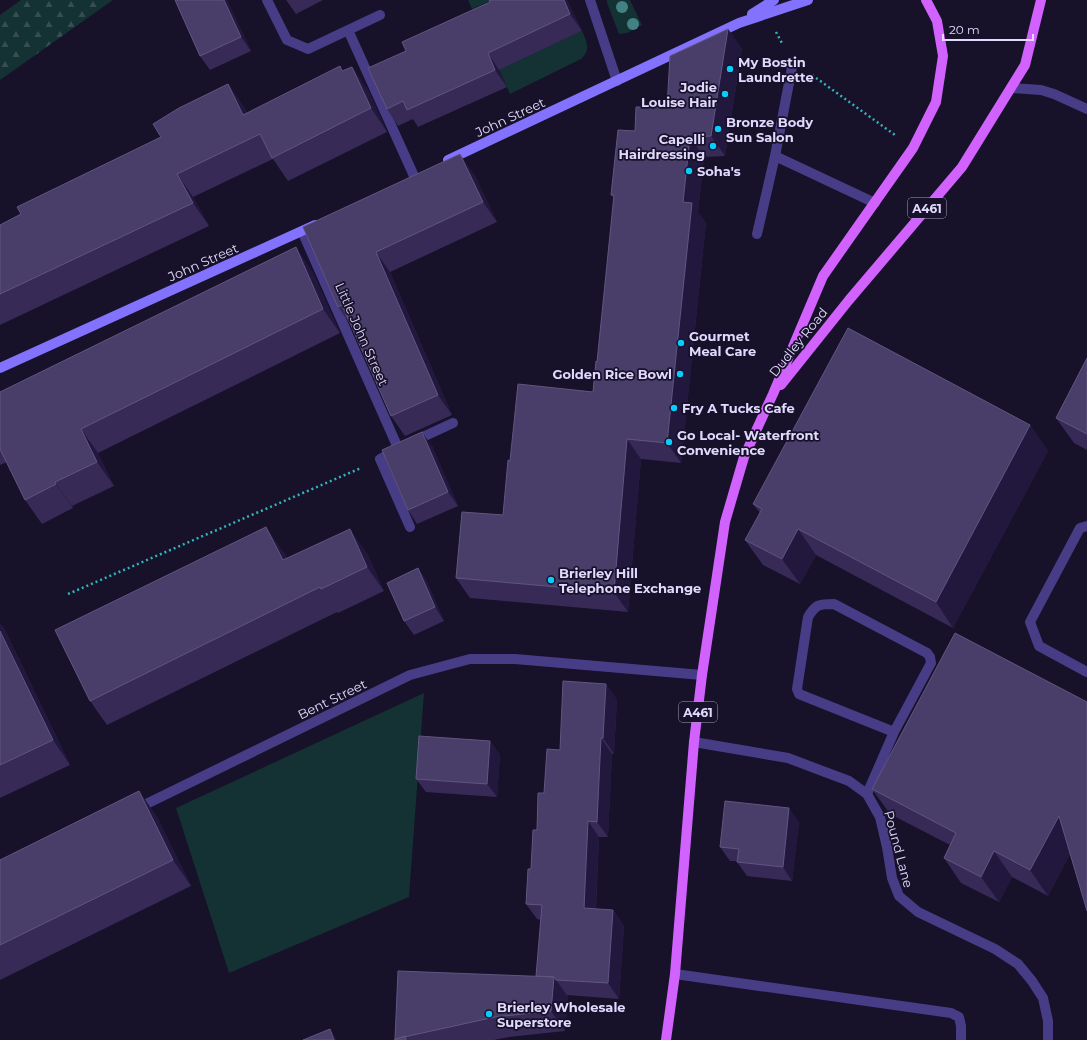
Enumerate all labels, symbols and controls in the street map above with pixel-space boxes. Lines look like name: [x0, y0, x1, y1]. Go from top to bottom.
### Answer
scale bar: [943, 16, 1033, 42]
text: 20 m: [949, 22, 980, 37]
place label: My Bostin Laundrette: [738, 54, 814, 85]
marker: My Bostin Laundrette: [725, 64, 735, 74]
place label: Jodie Louise Hair: [641, 79, 717, 110]
marker: Jodie Louise Hair: [720, 89, 730, 99]
street label: John Street: [472, 94, 547, 141]
place label: Bronze Body Sun Salon: [726, 114, 813, 145]
marker: Bronze Body Sun Salon: [713, 124, 723, 134]
place label: Capelli Hairdressing: [619, 131, 705, 162]
marker: Capelli Hairdressing: [708, 141, 718, 151]
place label: Soha's: [697, 163, 741, 179]
marker: Soha's: [684, 166, 694, 176]
road number: A461: [908, 198, 946, 218]
street label: John Street: [165, 239, 240, 285]
street label: Little John Street: [332, 280, 392, 388]
street label: Dudley Road: [765, 304, 831, 380]
place label: Gourmet Meal Care: [689, 328, 756, 359]
marker: Gourmet Meal Care: [676, 338, 686, 348]
place label: Golden Rice Bowl: [552, 366, 672, 382]
marker: Golden Rice Bowl: [675, 369, 685, 379]
place label: Fry A Tucks Cafe: [682, 400, 795, 416]
marker: Fry A Tucks Cafe: [669, 403, 679, 413]
place label: Go Local- Waterfront Convenience: [677, 427, 820, 458]
marker: Go Local- Waterfront Convenience: [664, 437, 674, 447]
place label: Brierley Hill Telephone Exchange: [559, 565, 701, 596]
marker: Brierley Hill Telephone Exchange: [546, 575, 556, 585]
street label: Bent Street: [295, 675, 369, 723]
road number: A461: [679, 702, 717, 722]
street label: Pound Lane: [881, 809, 917, 889]
place label: Brierley Wholesale Superstore: [497, 999, 626, 1030]
marker: Brierley Wholesale Superstore: [484, 1009, 494, 1019]

